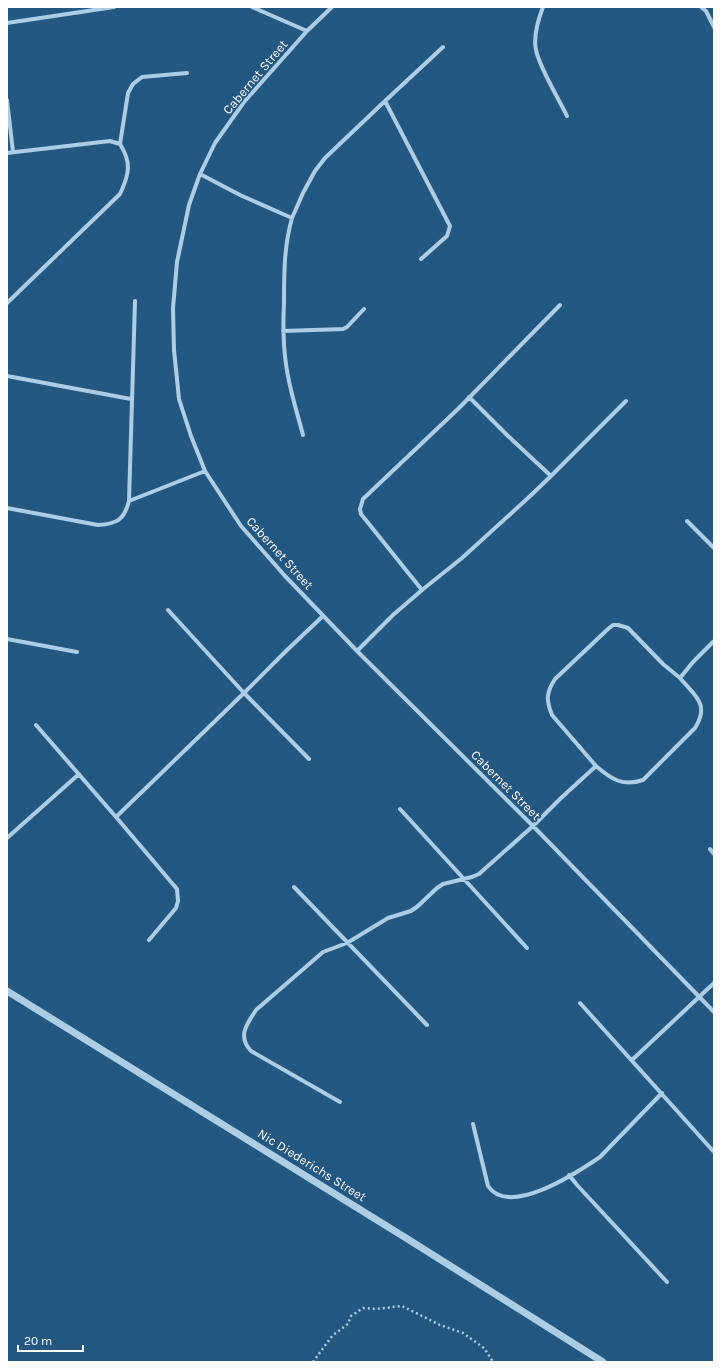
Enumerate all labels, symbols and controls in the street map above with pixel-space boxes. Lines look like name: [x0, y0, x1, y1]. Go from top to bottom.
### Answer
street label: Cabernet Street: [220, 37, 291, 117]
street label: Cabernet Street: [244, 514, 317, 592]
street label: Cabernet Street: [468, 747, 544, 823]
street label: Nic Diederichs Street: [255, 1126, 369, 1204]
scale bar: [18, 1327, 83, 1353]
text: 20 m: [24, 1334, 52, 1348]

